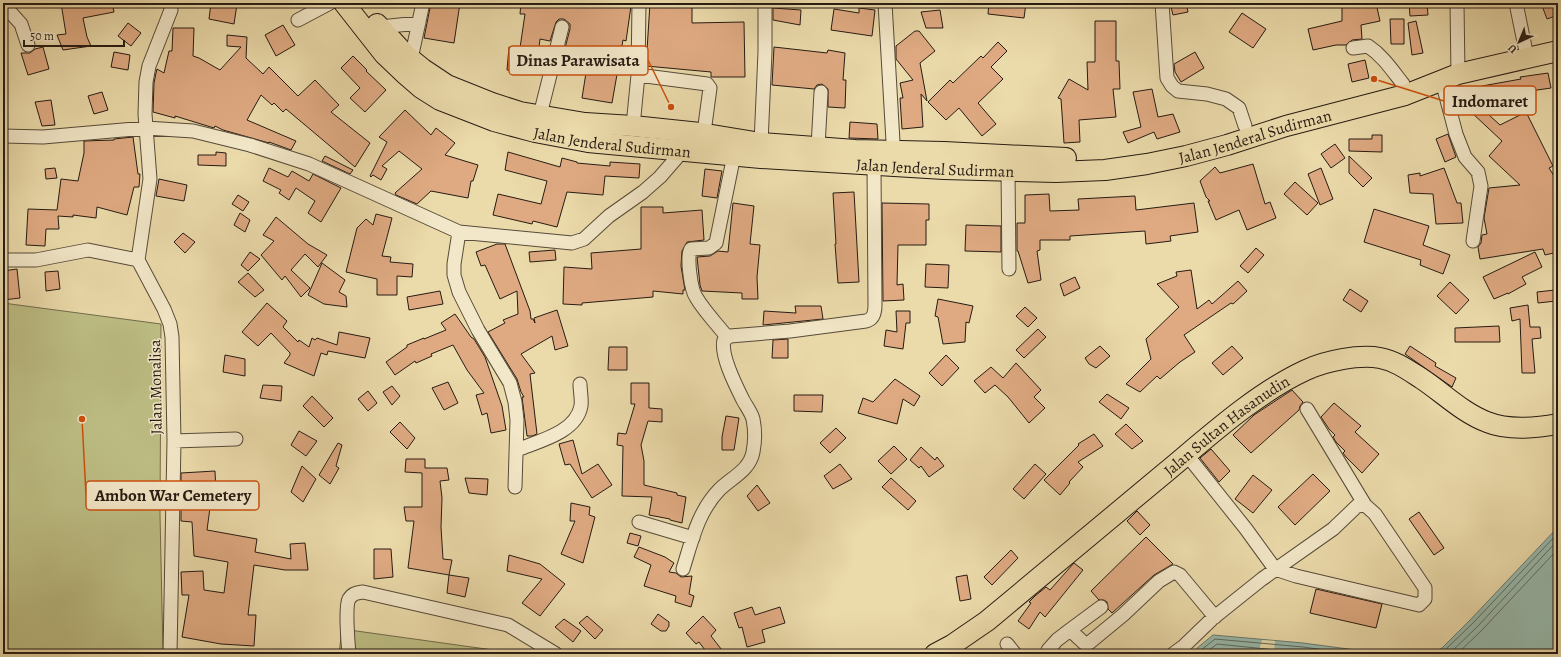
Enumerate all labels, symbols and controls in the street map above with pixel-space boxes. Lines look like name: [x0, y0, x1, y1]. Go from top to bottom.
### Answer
scale bar: [24, 22, 124, 48]
north arrow: [1499, 22, 1539, 62]
text: 50 m: [30, 28, 54, 44]
text: U: [1504, 40, 1520, 57]
callout: Dinas Parawisata: [509, 46, 648, 75]
text: Dinas Parawisata: [516, 49, 640, 72]
callout: Indomaret: [1444, 86, 1536, 115]
text: Indomaret: [1452, 90, 1529, 113]
street label: Jalan Jenderal Sudirman: [1177, 105, 1334, 169]
street label: Jalan Jenderal Sudirman: [532, 122, 692, 163]
street label: Jalan Jenderal Sudirman: [855, 154, 1015, 183]
street label: Jalan Monalisa: [144, 339, 168, 435]
street label: Jalan Sultan Hasanudin: [1159, 370, 1294, 482]
callout: Ambon War Cemetery: [86, 481, 259, 510]
text: Ambon War Cemetery: [94, 484, 252, 507]

